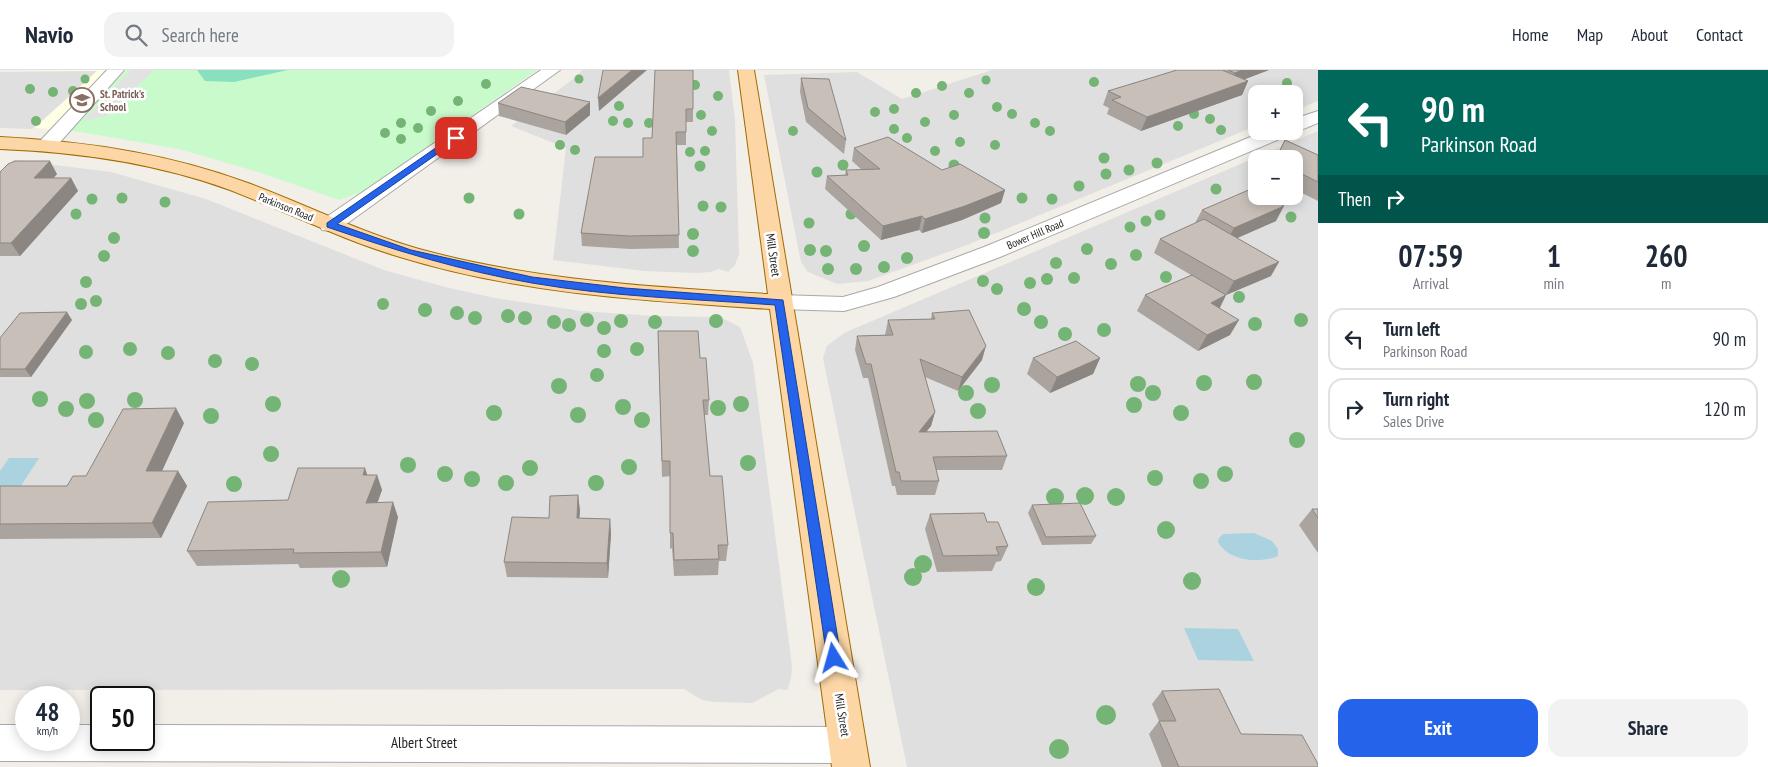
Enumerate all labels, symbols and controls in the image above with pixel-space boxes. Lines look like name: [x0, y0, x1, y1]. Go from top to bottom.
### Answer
search box: [104, 12, 454, 57]
text: Navio: [25, 19, 74, 50]
icon: search: [122, 21, 150, 49]
text: Search here: [162, 23, 239, 47]
text: Home: [1512, 23, 1549, 46]
text: Map: [1577, 23, 1603, 46]
text: About: [1631, 23, 1668, 46]
text: Contact: [1696, 23, 1743, 46]
map controls: [1248, 85, 1303, 205]
button: +: [1248, 85, 1303, 140]
text: 90 m: [1421, 86, 1485, 132]
school or university icon: St. Patrick's School: [69, 87, 95, 113]
place label: St. Patrick's School: [100, 87, 144, 114]
icon: left: [1338, 90, 1403, 155]
pin: [435, 117, 477, 159]
icon: arrive: [442, 124, 470, 152]
text: Parkinson Road: [1421, 130, 1537, 158]
button: −: [1248, 150, 1303, 205]
icon: right: [1381, 185, 1409, 213]
text: Then: [1338, 187, 1371, 211]
street label: Parkinson Road: [257, 190, 316, 224]
street label: Bower Hill Road: [1004, 216, 1066, 252]
street label: Mill Street: [763, 232, 784, 278]
text: 07:59: [1398, 236, 1463, 275]
text: 1: [1547, 236, 1561, 275]
text: 260: [1645, 236, 1688, 275]
text: Arrival: [1413, 273, 1449, 293]
text: min: [1543, 273, 1564, 293]
text: m: [1661, 273, 1671, 293]
text: Turn left: [1383, 317, 1440, 341]
icon: left: [1340, 325, 1368, 353]
text: 90 m: [1713, 327, 1746, 351]
text: Parkinson Road: [1383, 341, 1467, 361]
text: Turn right: [1383, 387, 1449, 411]
icon: right: [1340, 395, 1368, 423]
text: 120 m: [1704, 397, 1746, 421]
text: Sales Drive: [1383, 411, 1444, 431]
position arrow: [807, 631, 859, 683]
speed limit sign: 50: [90, 686, 155, 751]
street label: Mill Street: [832, 692, 853, 738]
text: 48: [36, 696, 59, 728]
button: Exit: [1338, 699, 1538, 757]
button: Share: [1548, 699, 1748, 757]
text: km/h: [37, 723, 58, 738]
street label: Albert Street: [391, 733, 457, 752]

